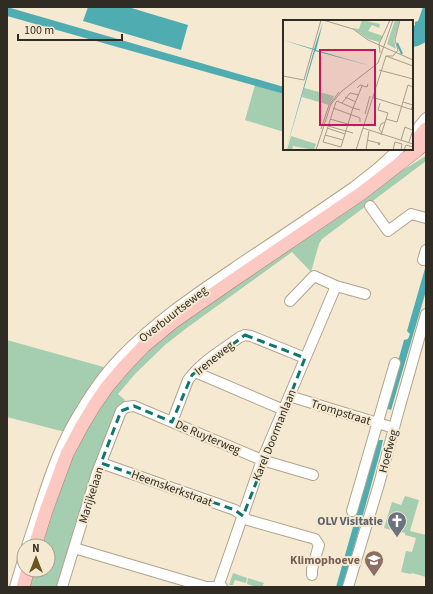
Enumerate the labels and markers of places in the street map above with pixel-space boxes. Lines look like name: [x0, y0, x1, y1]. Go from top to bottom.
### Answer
church icon: OLV Visitatie: [386, 510, 408, 538]
place label: OLV Visitatie: [317, 513, 383, 530]
school or university icon: Klimophoeve: [363, 549, 385, 577]
place label: Klimophoeve: [290, 552, 360, 569]

